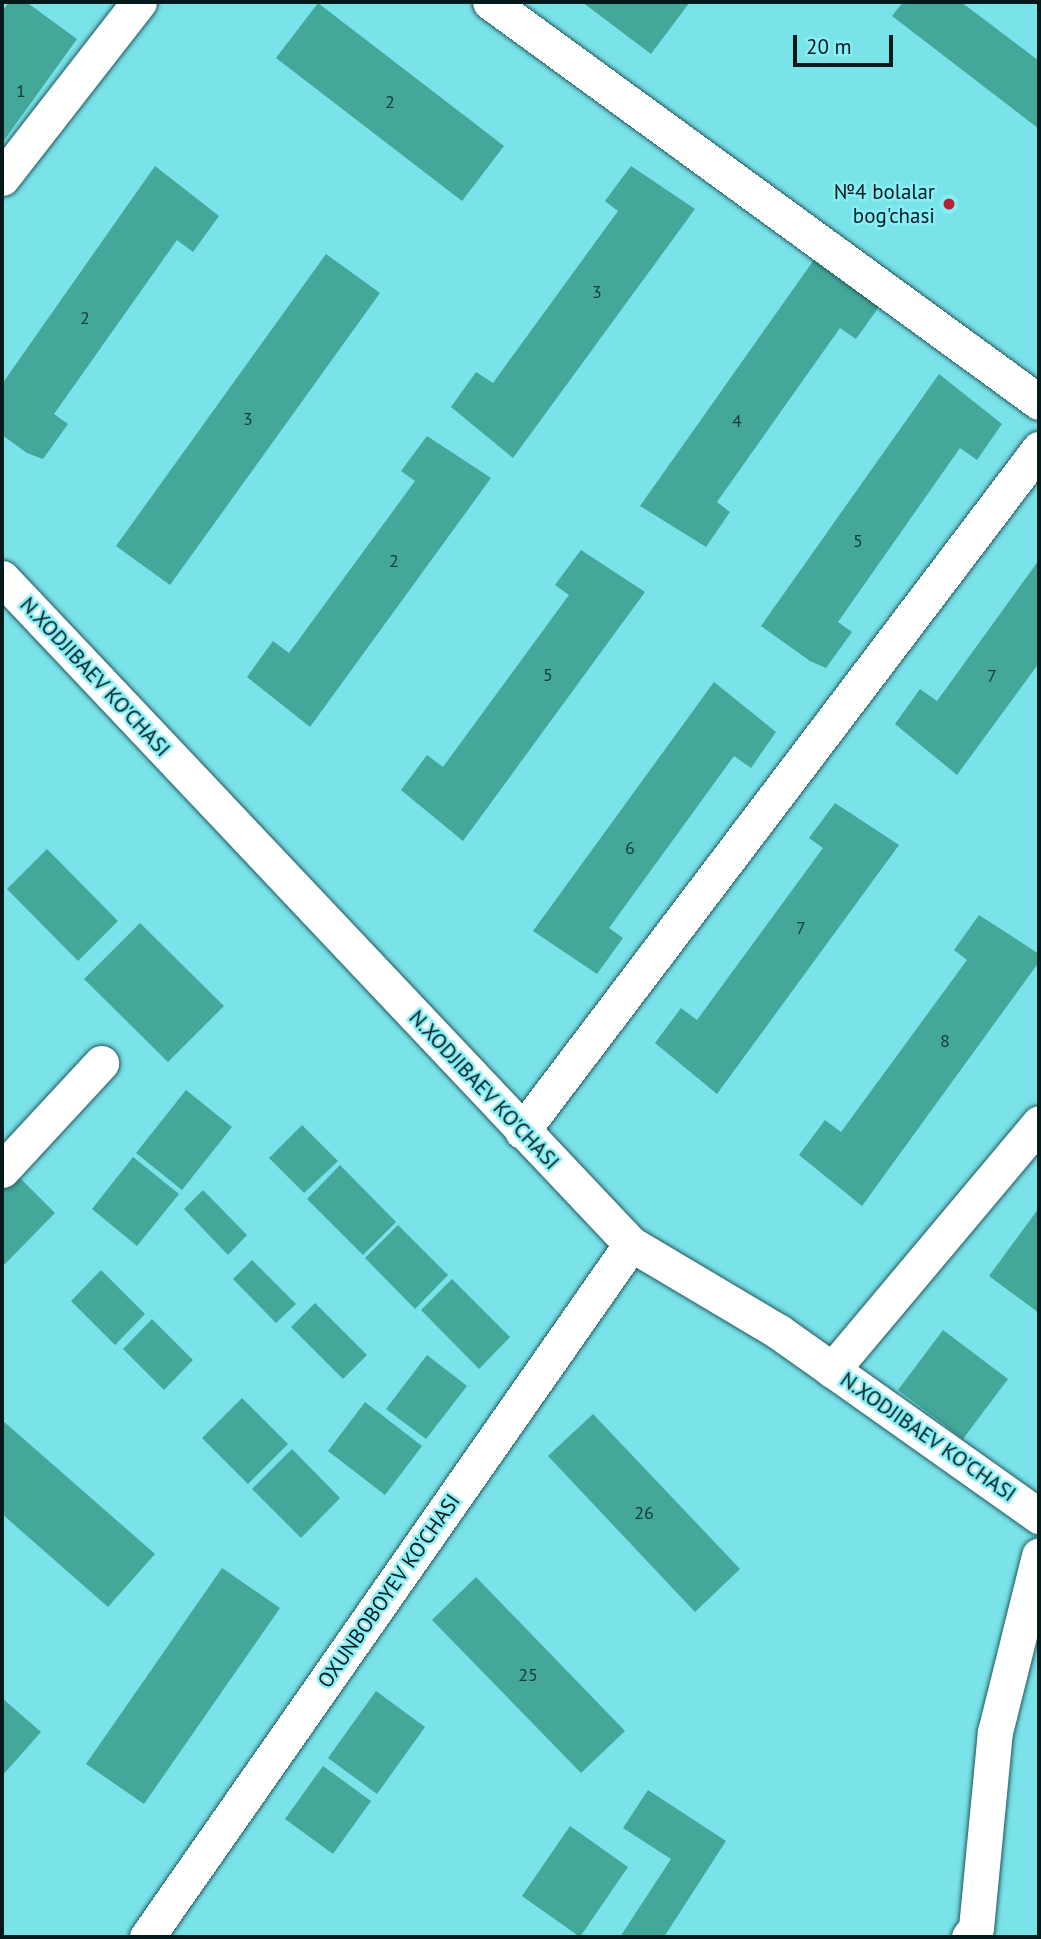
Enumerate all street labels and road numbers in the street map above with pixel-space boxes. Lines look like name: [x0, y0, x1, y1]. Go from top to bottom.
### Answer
street label: N.XODJIBAEV KO'CHASI: [15, 592, 175, 762]
street label: N.XODJIBAEV KO'CHASI: [404, 1005, 564, 1175]
street label: N.XODJIBAEV KO'CHASI: [835, 1367, 1021, 1507]
street label: OXUNBOBOYEV KO‘CHASI: [312, 1489, 466, 1693]

